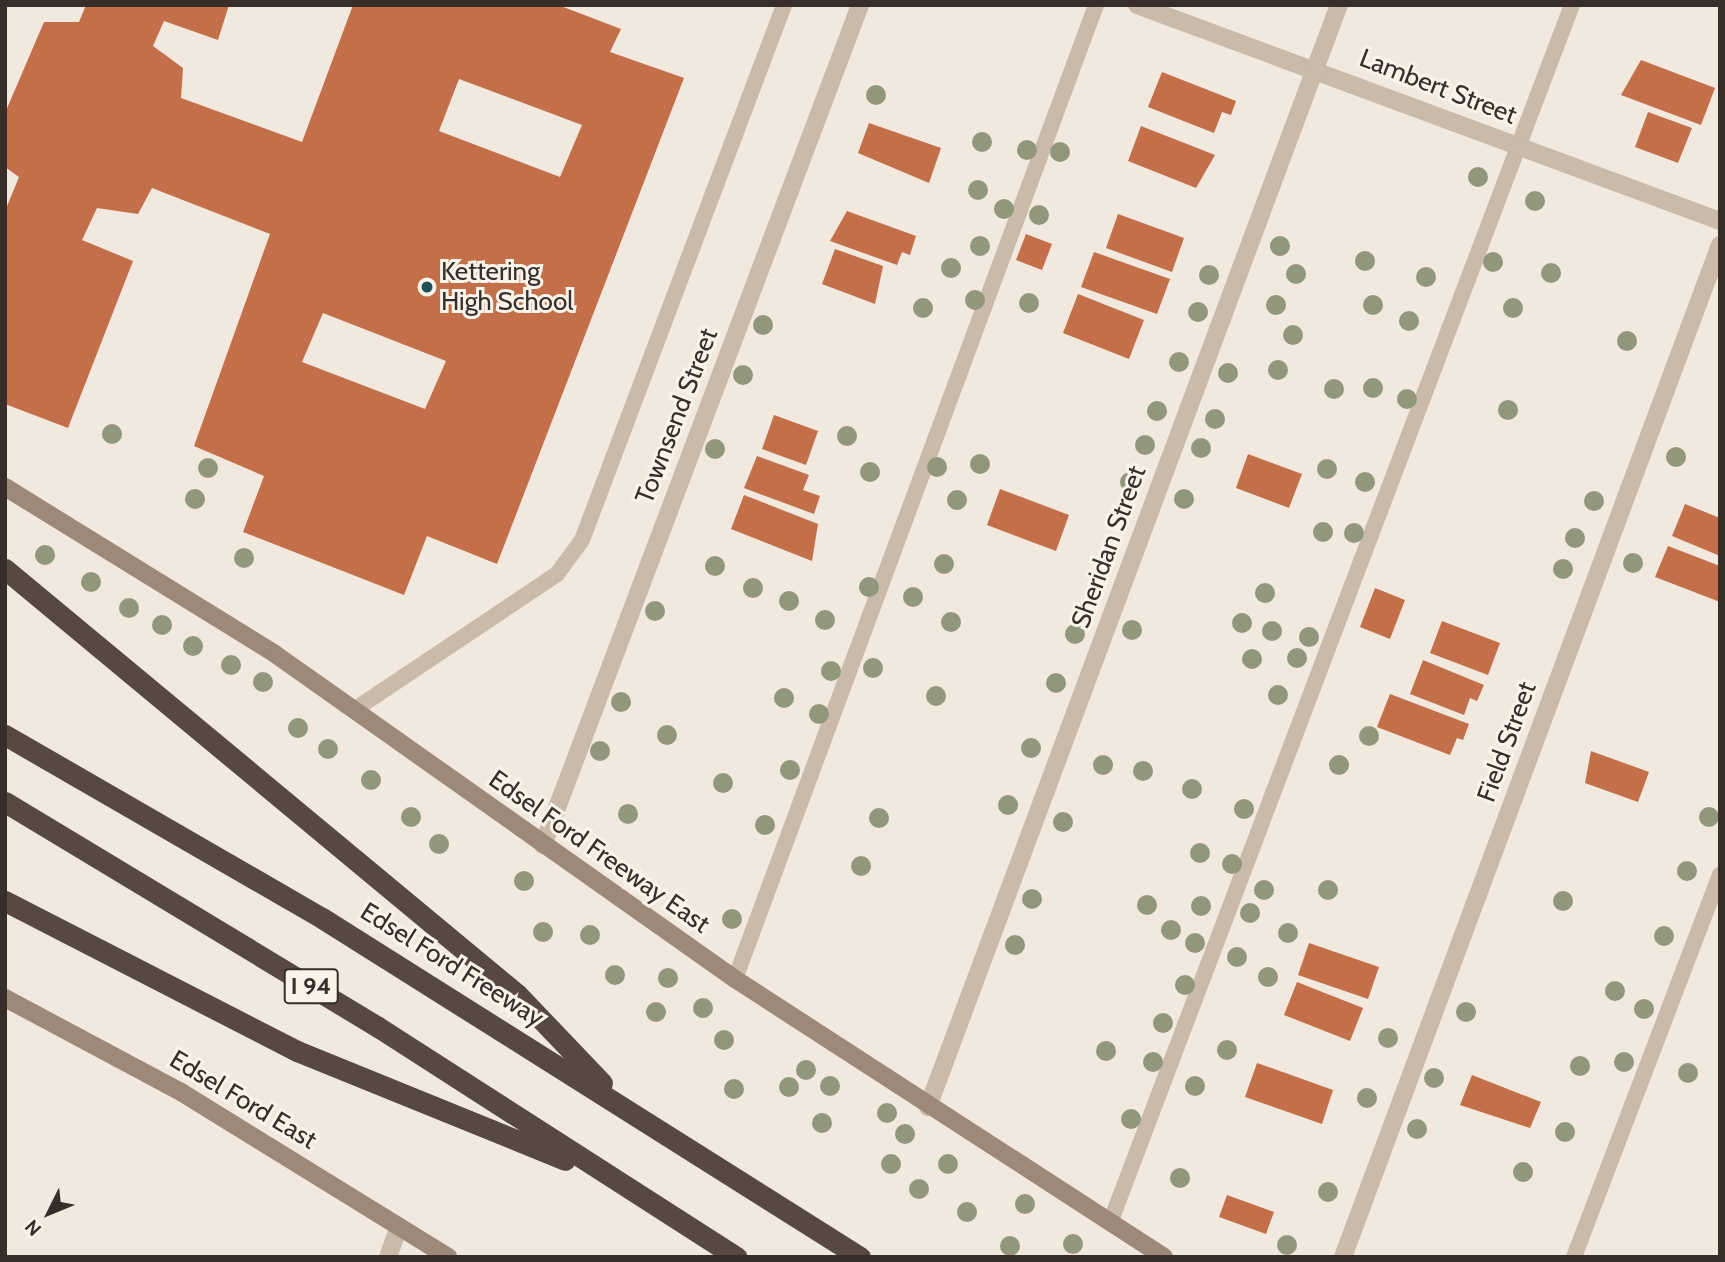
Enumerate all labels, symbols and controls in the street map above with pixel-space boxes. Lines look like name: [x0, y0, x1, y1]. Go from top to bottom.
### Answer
street label: Lambert Street: [1355, 43, 1521, 131]
place label: Kettering High School: [441, 256, 573, 318]
marker: Kettering High School: [419, 279, 435, 295]
street label: Townsend Street: [629, 324, 725, 508]
street label: Sheridan Street: [1065, 462, 1153, 632]
street label: Field Street: [1471, 678, 1543, 806]
street label: Edsel Ford Freeway East: [483, 764, 715, 940]
street label: Edsel Ford Freeway: [355, 896, 549, 1034]
road number: I 94: [283, 966, 339, 1006]
street label: Edsel Ford East: [164, 1044, 322, 1156]
north arrow: [14, 1178, 84, 1248]
text: N: [20, 1215, 46, 1240]

